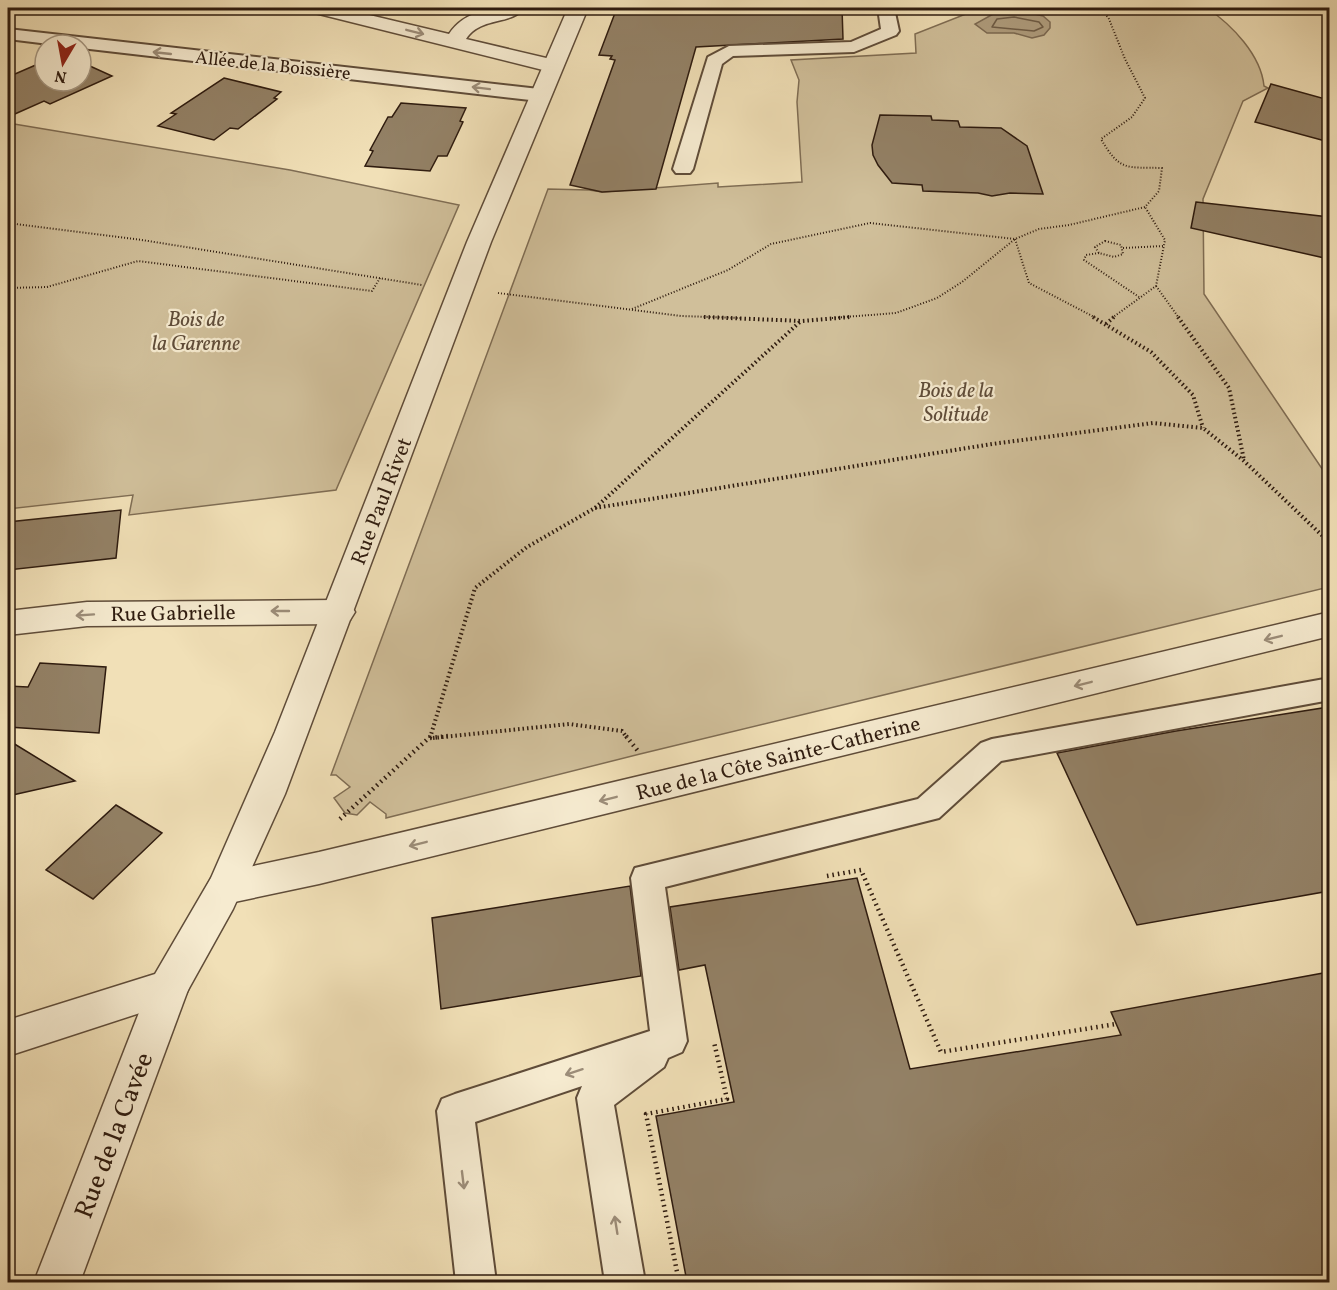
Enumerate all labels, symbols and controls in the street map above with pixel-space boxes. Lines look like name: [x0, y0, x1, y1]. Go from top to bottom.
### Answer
one-way arrow: [405, 26, 424, 38]
north arrow: [33, 33, 93, 93]
street label: Allée de la Boissière: [194, 46, 352, 87]
one-way arrow: [153, 47, 172, 58]
text: N: [53, 64, 68, 88]
one-way arrow: [472, 82, 492, 93]
park label: Bois de la Garenne: [152, 306, 240, 359]
park label: Bois de la Solitude: [918, 377, 994, 430]
street label: Rue Paul Rivet: [345, 434, 420, 569]
street label: Rue Gabrielle: [110, 599, 236, 630]
one-way arrow: [271, 605, 291, 617]
one-way arrow: [76, 610, 96, 621]
one-way arrow: [1263, 632, 1282, 644]
one-way arrow: [1074, 678, 1093, 690]
street label: Rue de la Côte Sainte-Catherine: [633, 710, 924, 809]
one-way arrow: [599, 793, 618, 805]
one-way arrow: [409, 839, 428, 851]
street label: Rue de la Cavée: [67, 1047, 163, 1224]
one-way arrow: [565, 1067, 584, 1078]
one-way arrow: [458, 1170, 469, 1189]
one-way arrow: [610, 1215, 621, 1235]

